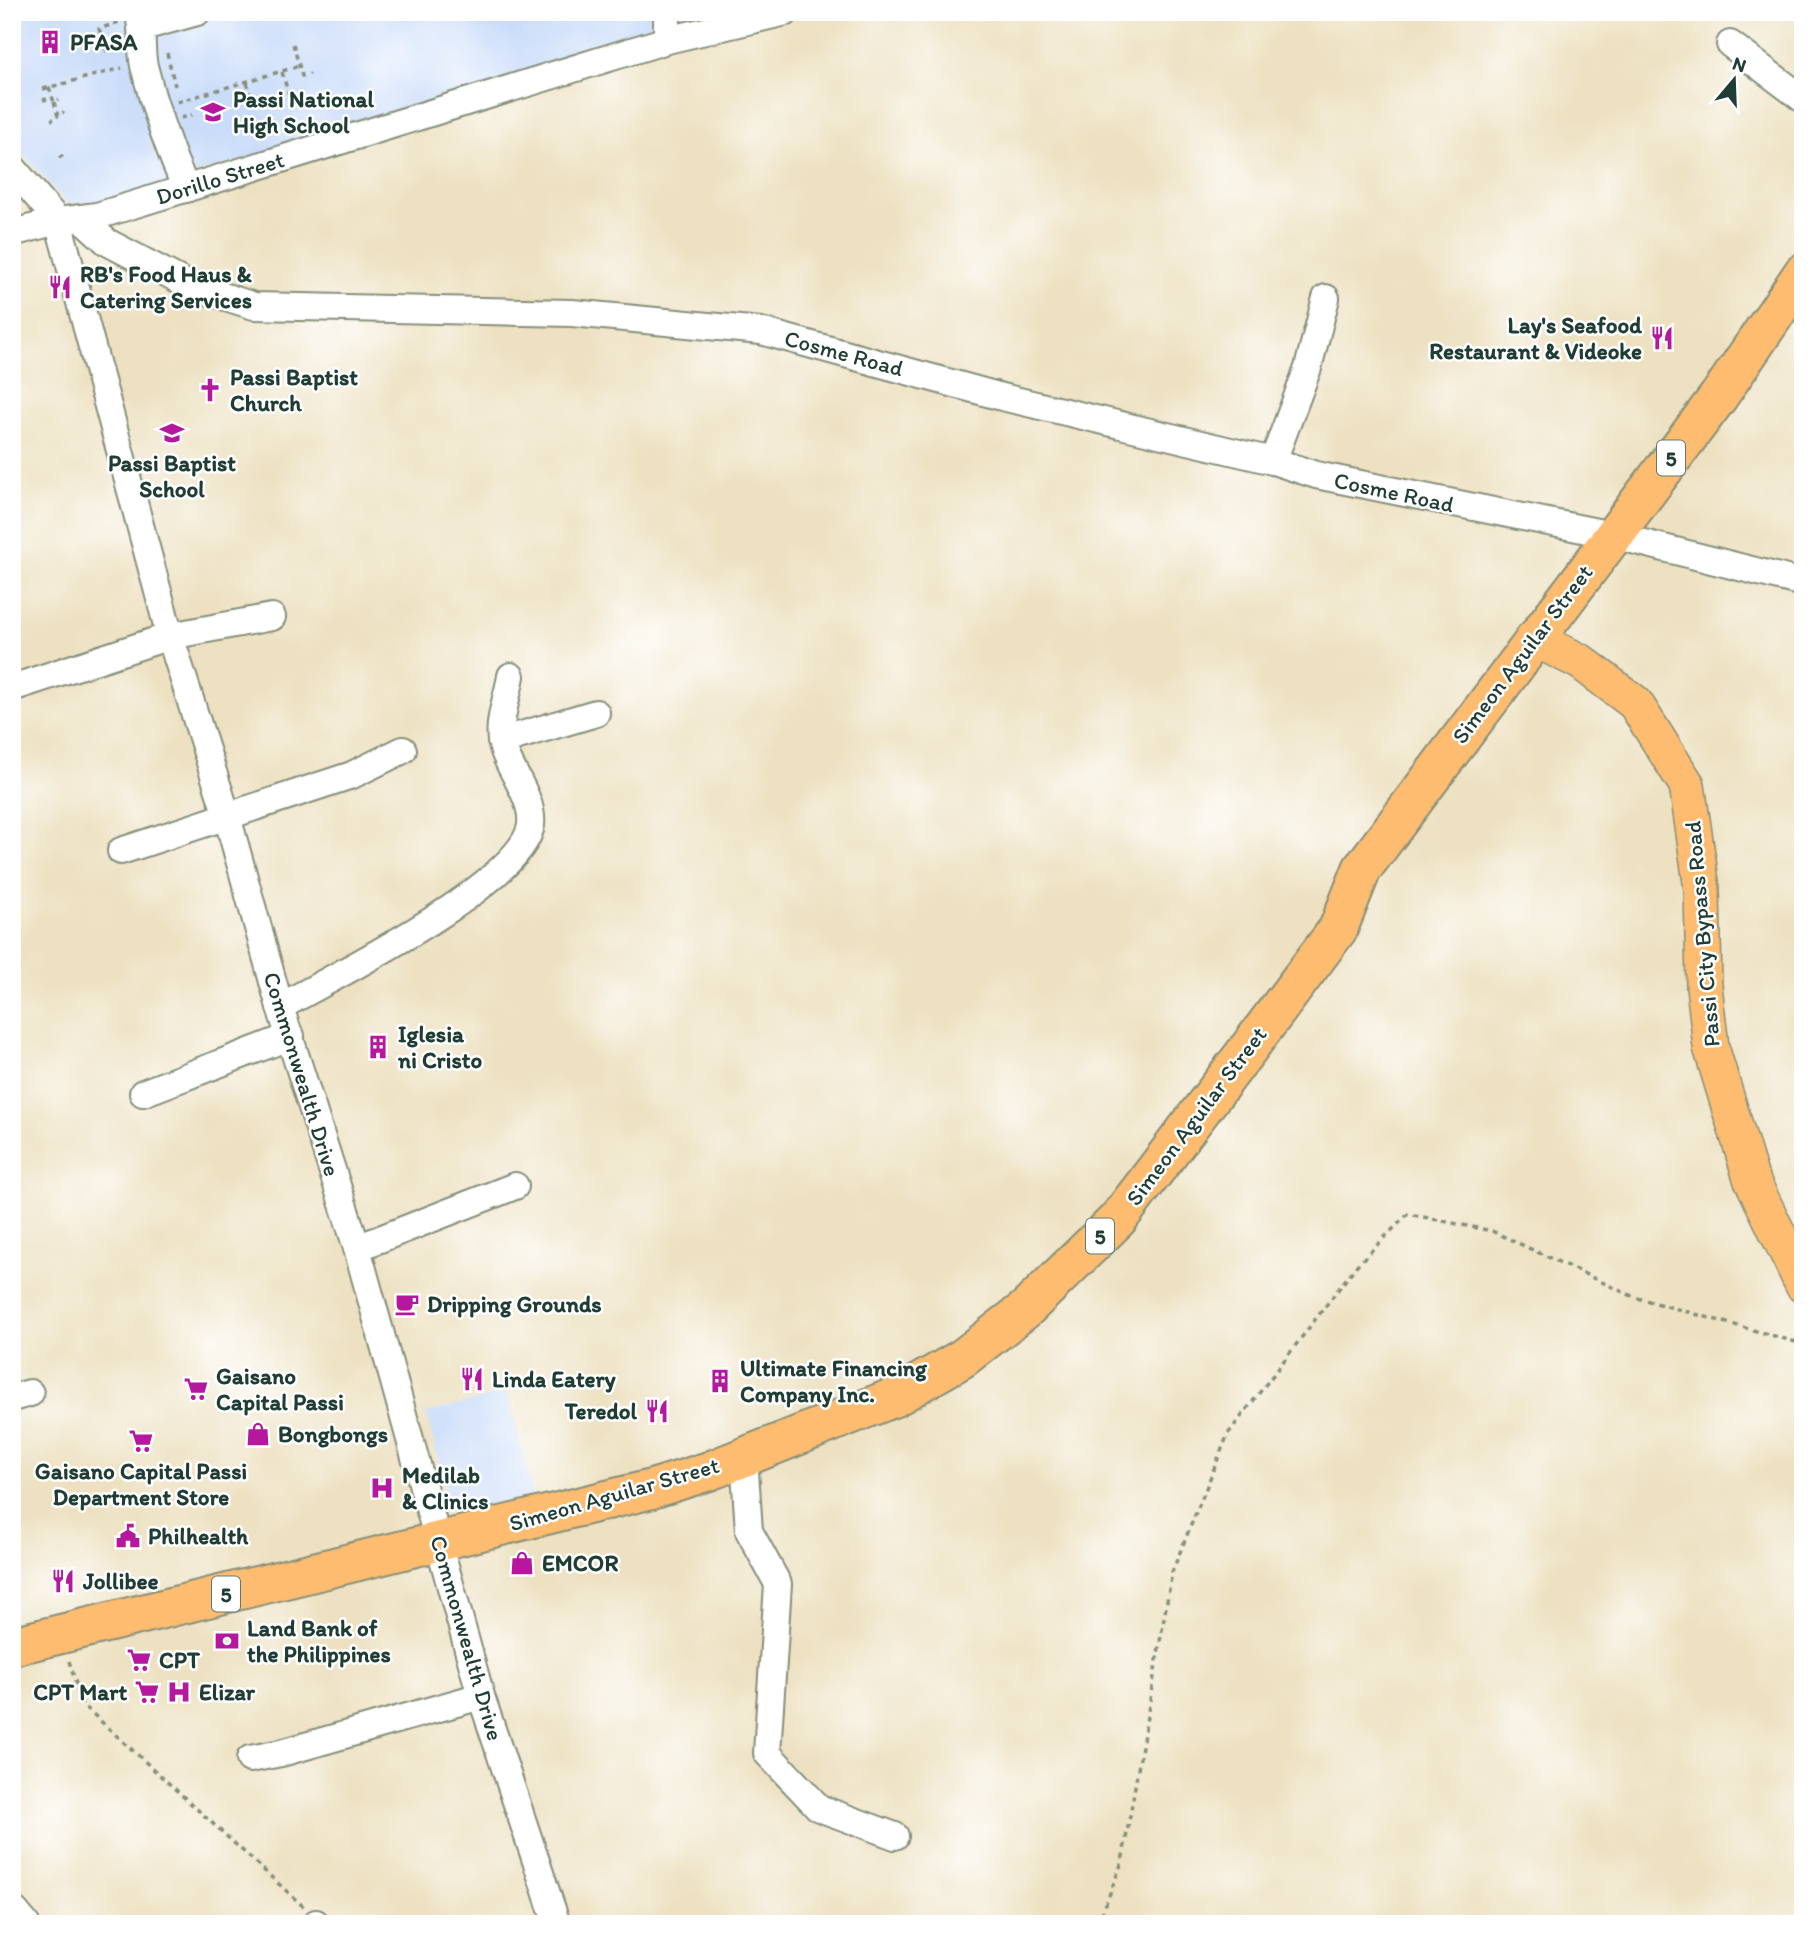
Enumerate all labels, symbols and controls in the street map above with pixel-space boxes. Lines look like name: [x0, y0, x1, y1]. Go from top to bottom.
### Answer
building icon: PFASA: [36, 28, 64, 56]
place label: PFASA: [70, 28, 138, 56]
north arrow: [1700, 46, 1770, 116]
text: N: [1730, 51, 1749, 77]
place label: Passi National High School: [233, 85, 375, 139]
school or university icon: Passi National High School: [199, 98, 227, 126]
street label: Dorillo Street: [152, 145, 288, 211]
place label: RB's Food Haus & Catering Services: [80, 260, 252, 314]
restaurant icon: RB's Food Haus & Catering Services: [46, 273, 74, 301]
place label: Lay's Seafood Restaurant & Videoke: [1429, 311, 1642, 365]
street label: Cosme Road: [782, 324, 907, 382]
restaurant icon: Lay's Seafood Restaurant & Videoke: [1648, 324, 1676, 352]
place label: Passi Baptist Church: [230, 363, 358, 417]
church icon: Passi Baptist Church: [196, 376, 224, 404]
school or university icon: Passi Baptist School: [158, 419, 186, 447]
road number: 5: [1657, 440, 1685, 476]
place label: Passi Baptist School: [108, 449, 236, 503]
street label: Cosme Road: [1331, 466, 1457, 518]
street label: Simeon Aguilar Street: [1446, 559, 1599, 749]
street label: Passi City Bypass Road: [1678, 819, 1726, 1048]
street label: Commonwealth Drive: [258, 969, 346, 1179]
place label: Iglesia ni Cristo: [397, 1020, 482, 1074]
street label: Simeon Aguilar Street: [1120, 1021, 1273, 1211]
building icon: Iglesia ni Cristo: [364, 1033, 392, 1061]
road number: 5: [1086, 1218, 1114, 1254]
cafe icon: Dripping Grounds: [393, 1290, 421, 1318]
place label: Dripping Grounds: [427, 1290, 602, 1318]
place label: Ultimate Financing Company Inc.: [740, 1354, 928, 1408]
place label: Gaisano Capital Passi: [216, 1362, 344, 1416]
restaurant icon: Linda Eatery: [458, 1365, 486, 1393]
place label: Linda Eatery: [492, 1365, 616, 1393]
building icon: Ultimate Financing Company Inc.: [706, 1367, 734, 1395]
supermarket icon: Gaisano Capital Passi: [182, 1375, 210, 1403]
place label: Teredol: [564, 1397, 637, 1425]
restaurant icon: Teredol: [643, 1397, 671, 1425]
shop icon: Bongbongs: [244, 1420, 272, 1448]
place label: Bongbongs: [278, 1420, 388, 1448]
supermarket icon: Gaisano Capital Passi Department Store: [127, 1427, 155, 1455]
street label: Simeon Aguilar Street: [506, 1451, 722, 1537]
place label: Gaisano Capital Passi Department Store: [35, 1457, 247, 1511]
place label: Medilab & Clinics: [402, 1461, 488, 1515]
hospital icon: Medilab & Clinics: [368, 1474, 396, 1502]
public building icon: Philhealth: [114, 1522, 142, 1550]
place label: Philhealth: [148, 1522, 249, 1550]
street label: Commonwealth Drive: [424, 1532, 510, 1744]
shop icon: EMCOR: [508, 1549, 536, 1577]
place label: EMCOR: [542, 1549, 618, 1577]
restaurant icon: Jollibee: [49, 1567, 77, 1595]
place label: Jollibee: [82, 1567, 159, 1595]
road number: 5: [212, 1576, 240, 1612]
place label: Land Bank of the Philippines: [247, 1614, 391, 1668]
bank icon: Land Bank of the Philippines: [213, 1627, 241, 1655]
supermarket icon: CPT: [125, 1646, 153, 1674]
place label: CPT: [159, 1646, 201, 1674]
place label: CPT Mart: [33, 1678, 127, 1706]
supermarket icon: CPT Mart: [133, 1678, 161, 1706]
hospital icon: Elizar: [165, 1678, 193, 1706]
place label: Elizar: [199, 1678, 256, 1706]

